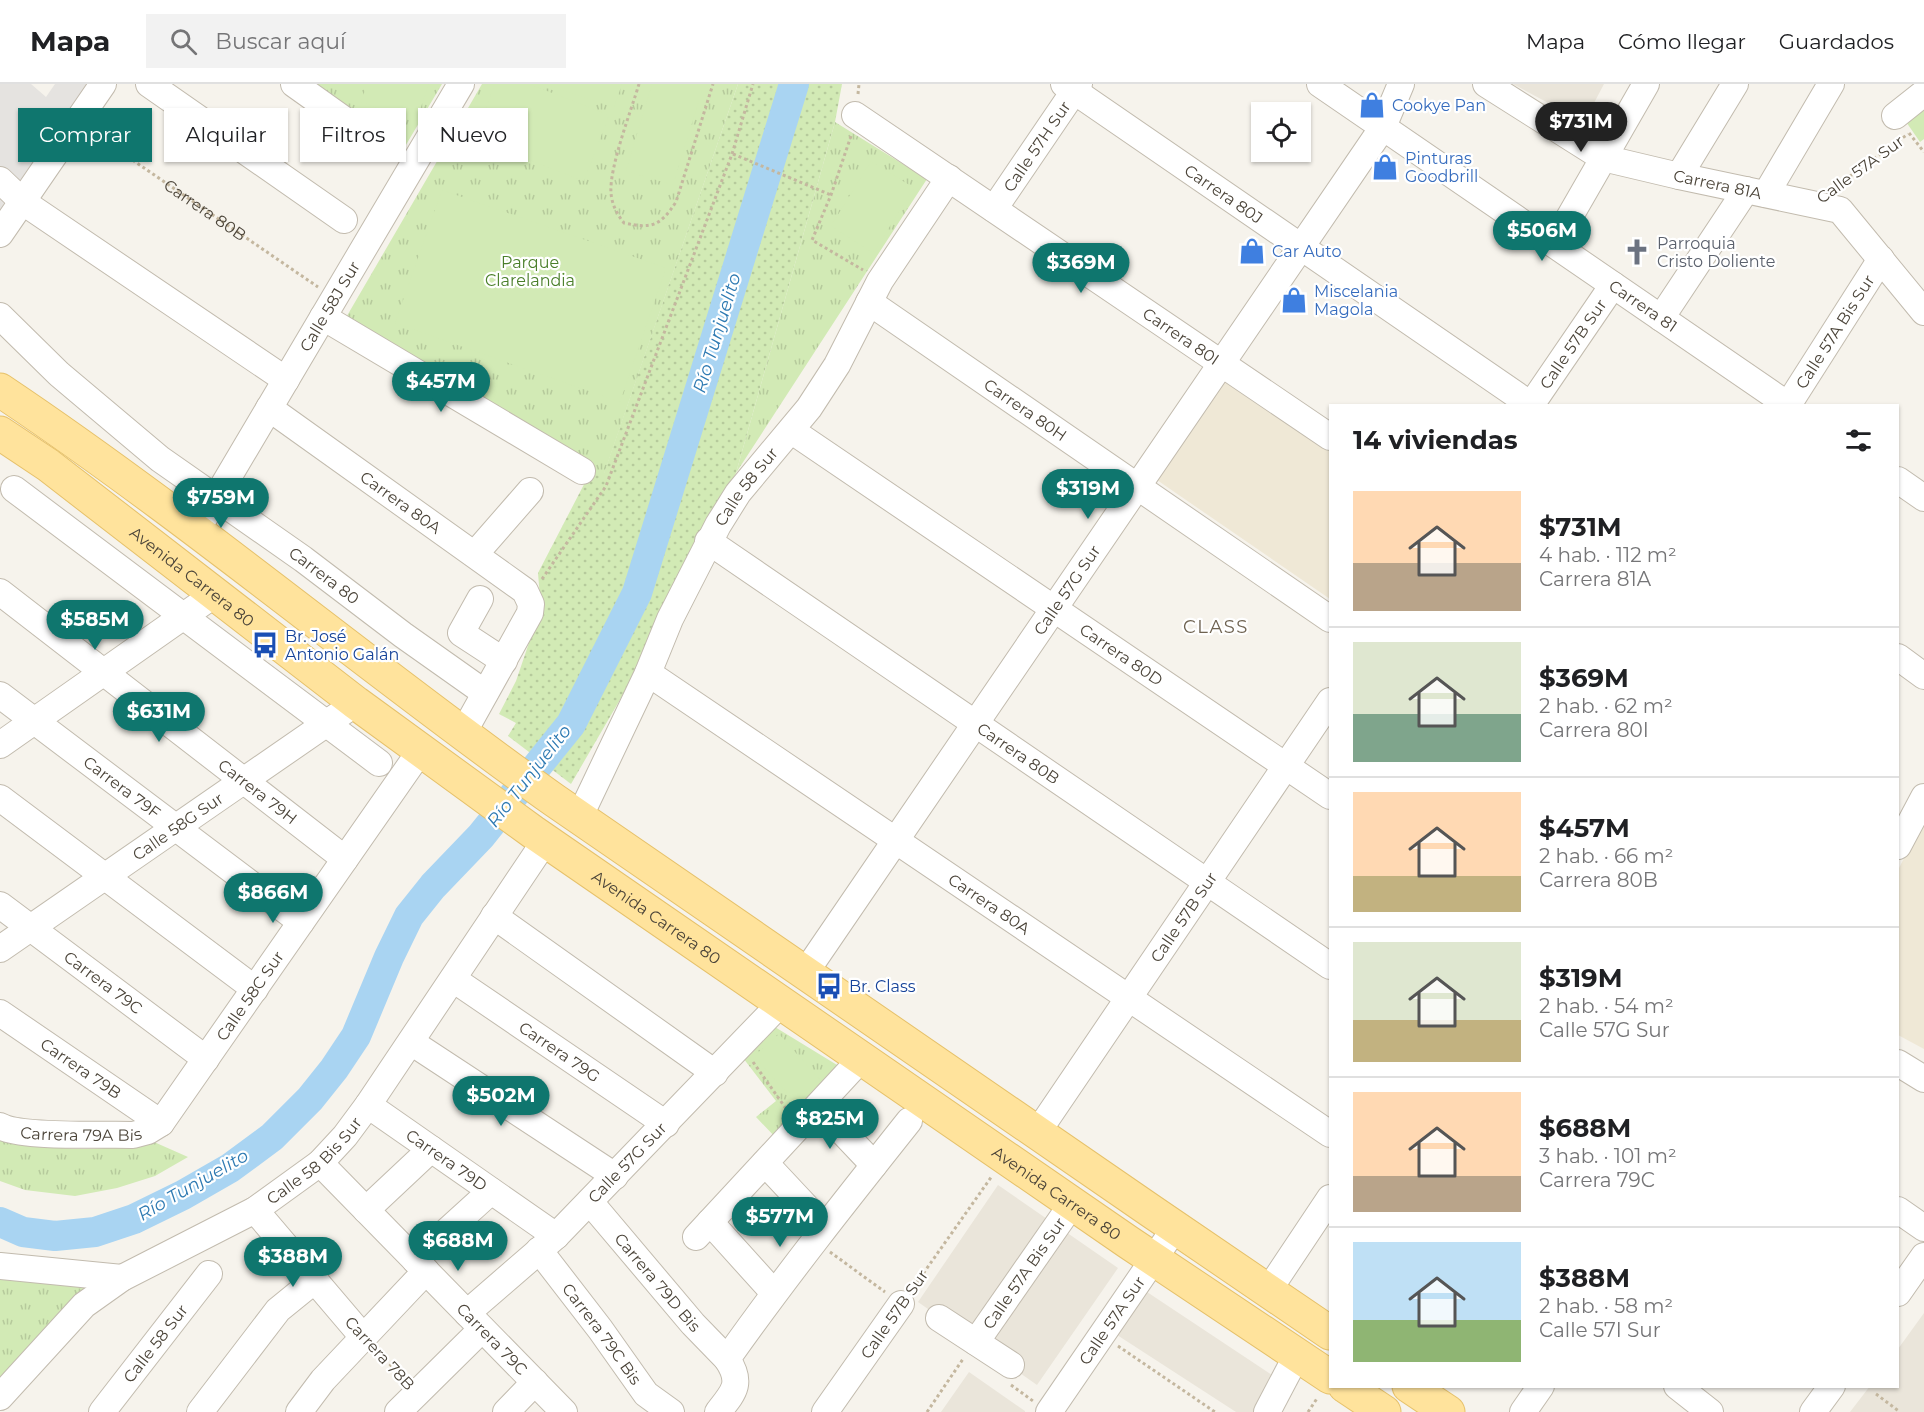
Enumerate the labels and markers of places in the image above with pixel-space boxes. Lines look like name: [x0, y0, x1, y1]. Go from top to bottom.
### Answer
shop icon: Cookye Pan: [1357, 90, 1387, 120]
place label: Cookye Pan: [1392, 96, 1486, 115]
pin: $731M: [1539, 102, 1623, 153]
place label: Pinturas Goodbrill: [1405, 149, 1478, 186]
shop icon: Pinturas Goodbrill: [1370, 152, 1400, 182]
pin: $506M: [1500, 211, 1584, 262]
place label: Parroquia Cristo Doliente: [1657, 234, 1775, 271]
shop icon: Car Auto: [1237, 236, 1267, 266]
church icon: Parroquia Cristo Doliente: [1622, 237, 1652, 267]
place label: Car Auto: [1272, 242, 1342, 261]
pin: $369M: [1039, 243, 1123, 294]
place label: Miscelania Magola: [1314, 282, 1398, 319]
shop icon: Miscelania Magola: [1279, 285, 1309, 315]
pin: $457M: [399, 362, 483, 413]
pin: $319M: [1046, 469, 1130, 520]
pin: $759M: [179, 478, 263, 529]
pin: $585M: [53, 600, 137, 651]
place label: Br. José Antonio Galán: [285, 627, 399, 664]
bus stop icon: Br. José Antonio Galán: [250, 630, 280, 660]
pin: $631M: [117, 692, 201, 743]
pin: $866M: [231, 873, 315, 924]
bus stop icon: Br. Class: [814, 971, 844, 1001]
place label: Br. Class: [849, 977, 916, 996]
pin: $502M: [459, 1076, 543, 1127]
pin: $825M: [788, 1099, 872, 1150]
pin: $577M: [738, 1197, 822, 1248]
pin: $688M: [416, 1221, 500, 1272]
pin: $388M: [251, 1237, 335, 1288]

